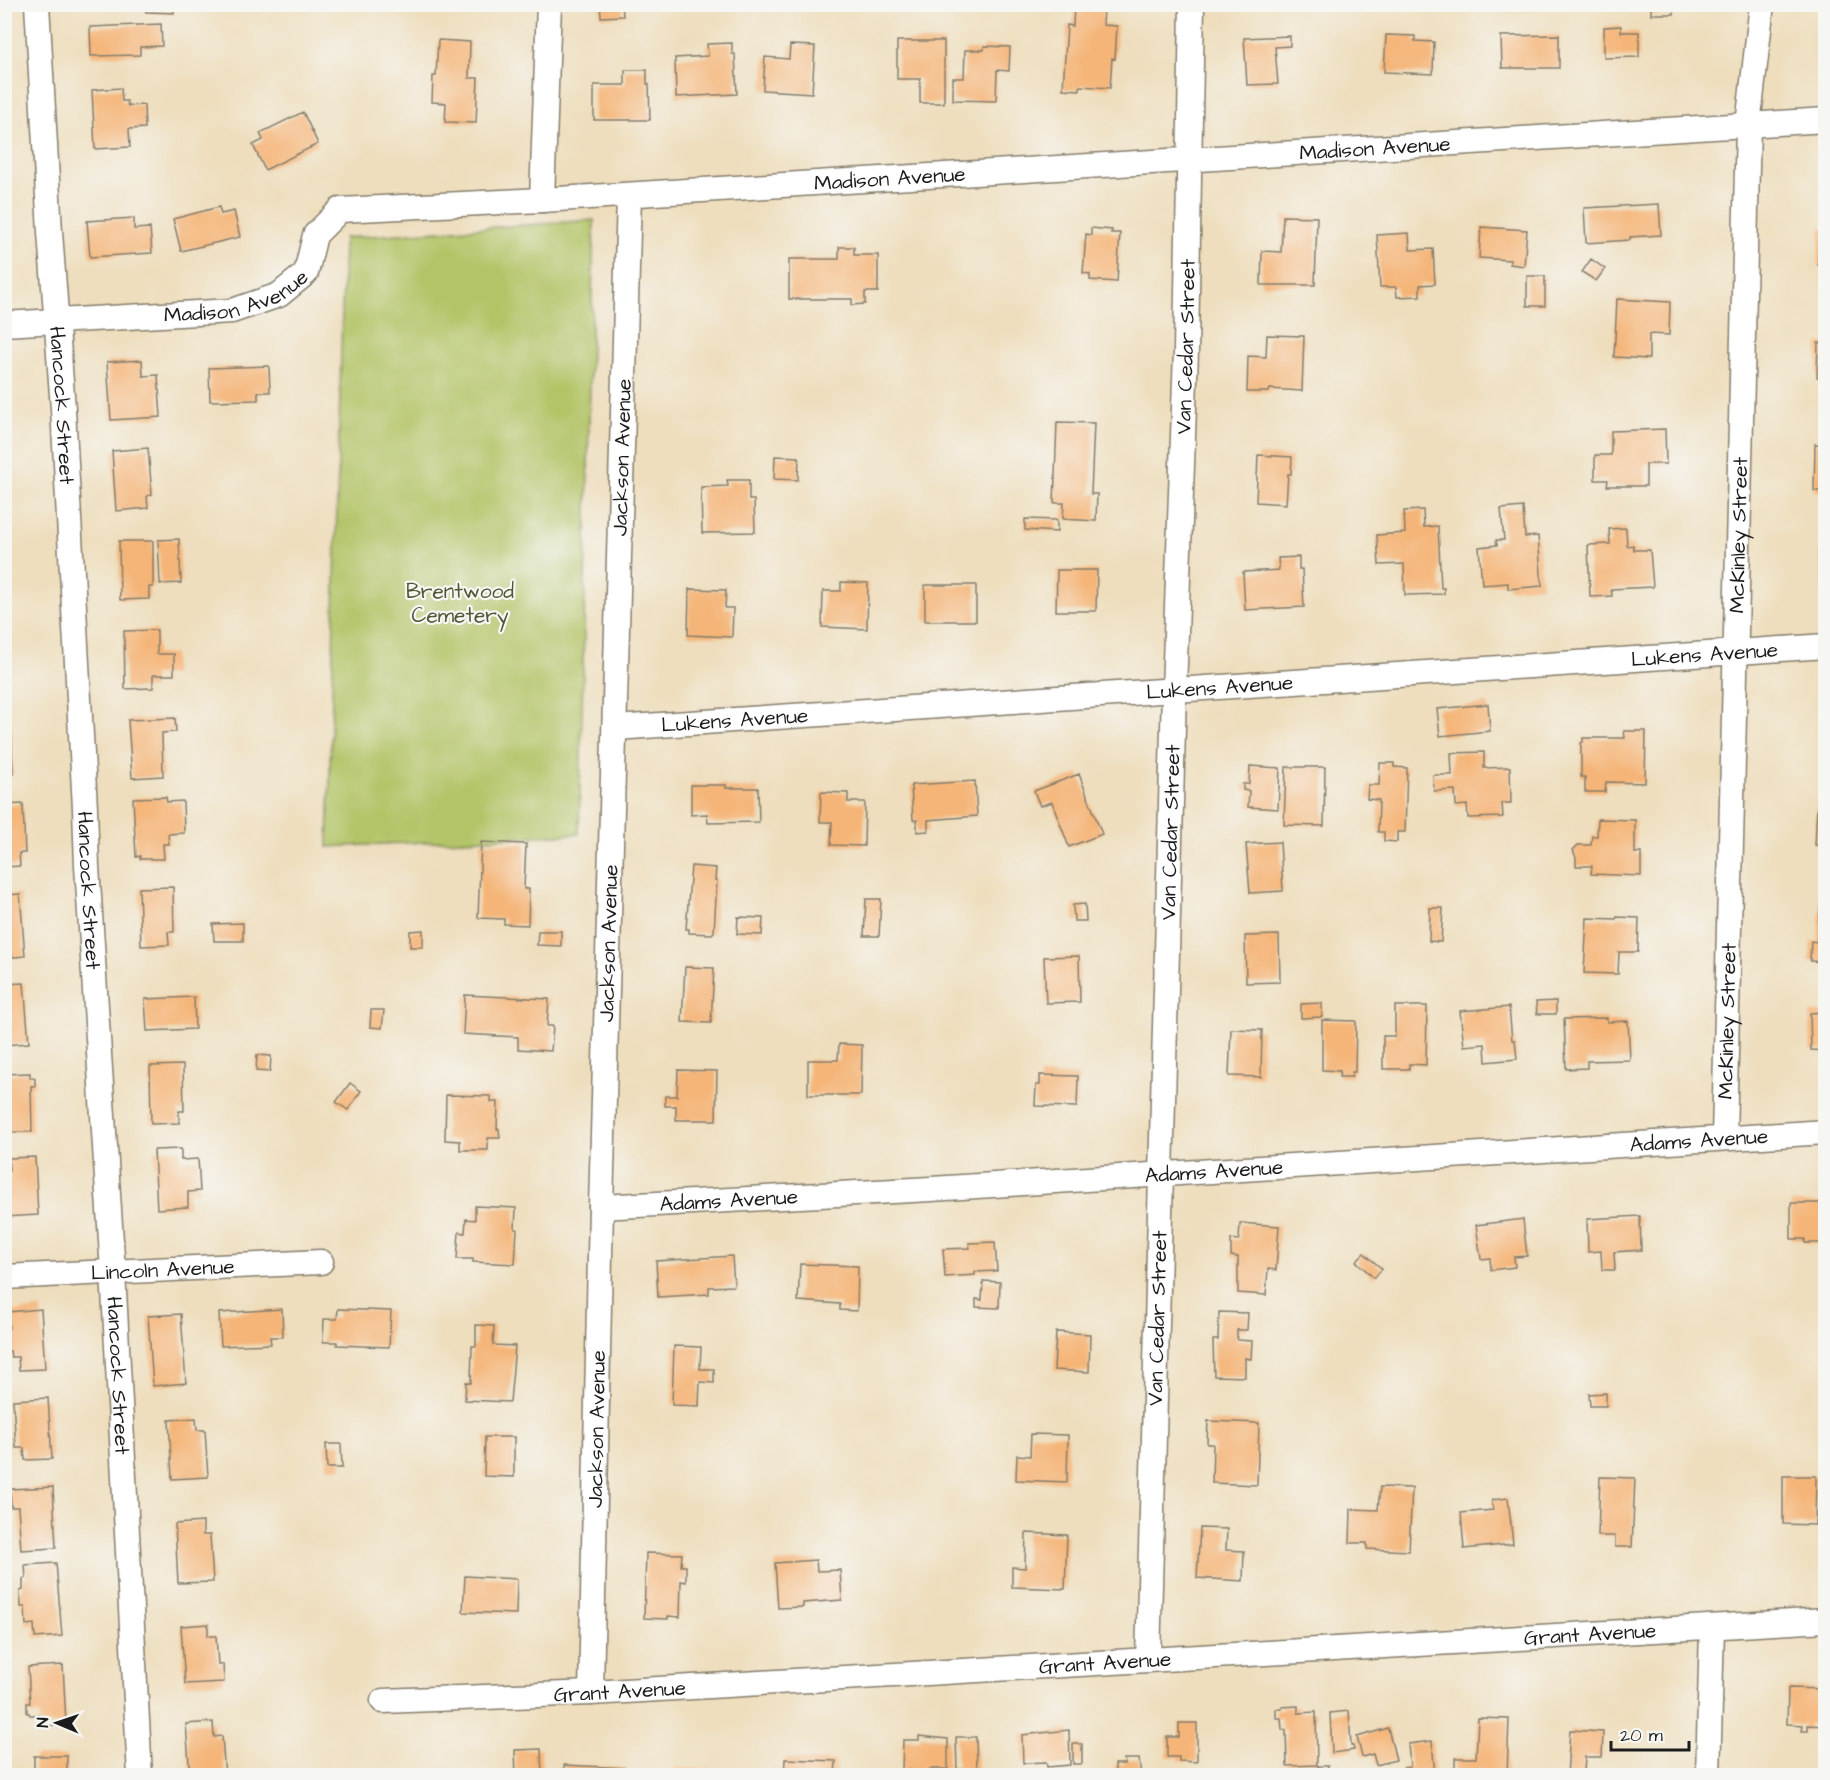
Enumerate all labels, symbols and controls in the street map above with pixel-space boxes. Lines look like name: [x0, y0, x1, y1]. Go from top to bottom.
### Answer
street label: Madison Avenue: [1298, 129, 1451, 167]
street label: Madison Avenue: [813, 159, 966, 198]
street label: Van Cedar Street: [1169, 258, 1202, 435]
street label: Madison Avenue: [163, 262, 314, 329]
street label: Hancock Street: [42, 325, 82, 486]
street label: Jackson Avenue: [605, 378, 638, 537]
street label: McKinley Street: [1722, 456, 1755, 614]
park label: Brentwood Cemetery: [406, 577, 514, 632]
street label: Lukens Avenue: [1630, 635, 1779, 674]
street label: Lukens Avenue: [1145, 668, 1294, 707]
street label: Lukens Avenue: [660, 700, 809, 739]
street label: Van Cedar Street: [1153, 744, 1187, 920]
street label: Hancock Street: [71, 811, 108, 971]
street label: Jackson Avenue: [592, 864, 625, 1022]
street label: McKinley Street: [1710, 942, 1743, 1100]
street label: Adams Avenue: [1629, 1121, 1769, 1159]
street label: Adams Avenue: [1144, 1152, 1284, 1190]
street label: Adams Avenue: [659, 1182, 799, 1218]
street label: Van Cedar Street: [1140, 1230, 1174, 1406]
street label: Lincoln Avenue: [90, 1252, 235, 1287]
street label: Hancock Street: [100, 1296, 137, 1456]
street label: Jackson Avenue: [580, 1350, 613, 1508]
street label: Grant Avenue: [1523, 1616, 1657, 1652]
street label: Grant Avenue: [1038, 1644, 1172, 1681]
street label: Grant Avenue: [553, 1673, 687, 1709]
north arrow: [27, 1693, 87, 1753]
scale bar: [1611, 1714, 1689, 1752]
text: N: [32, 1717, 54, 1728]
text: 20 m: [1620, 1723, 1663, 1748]

